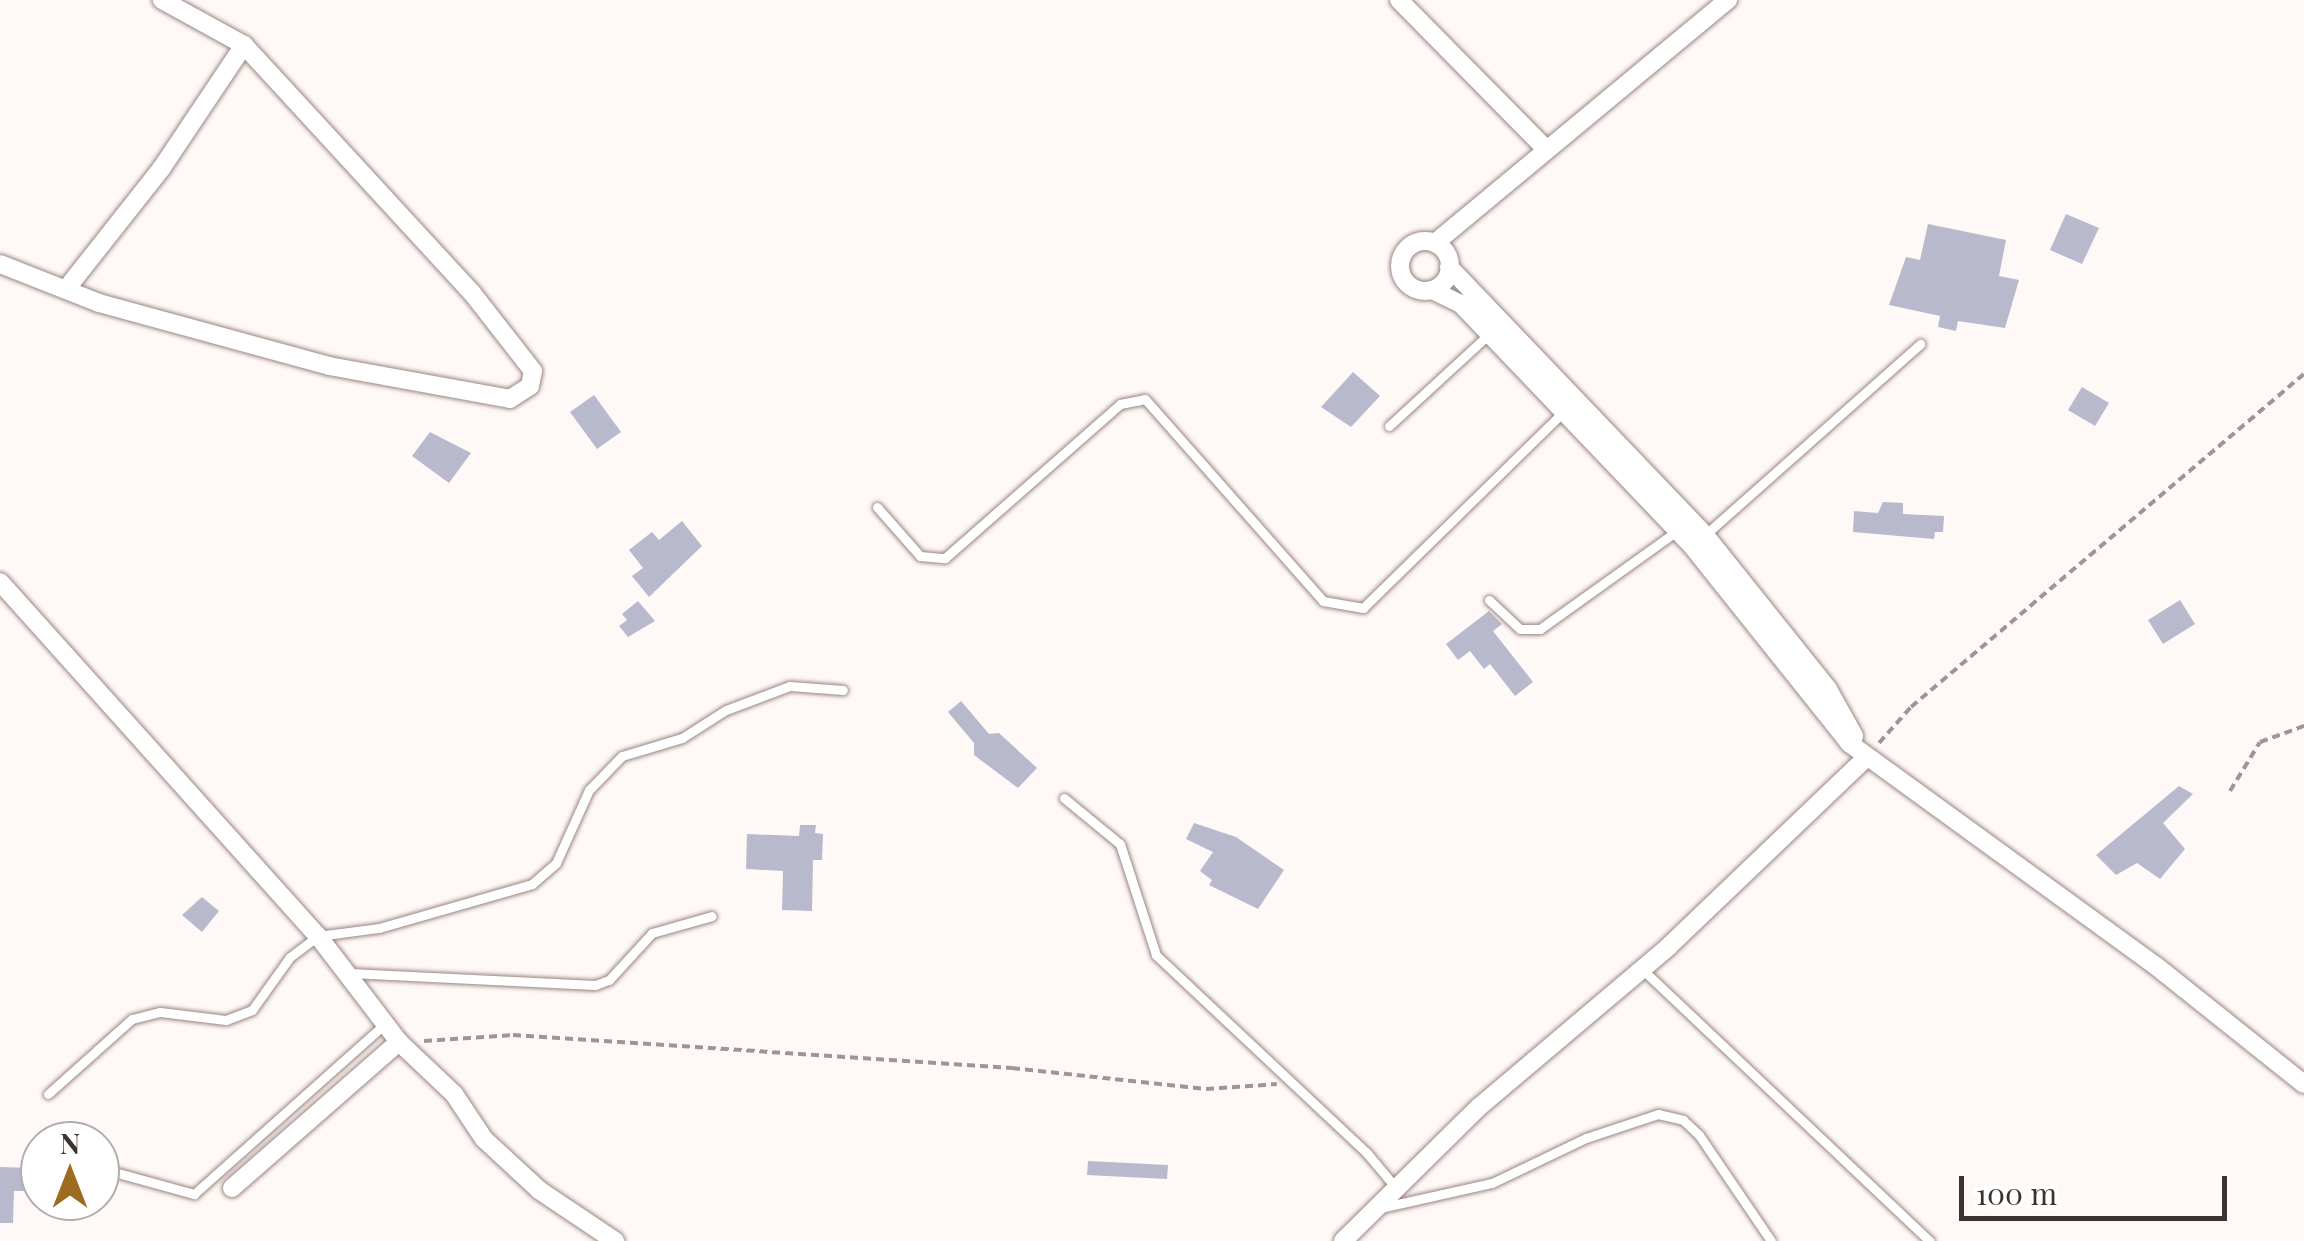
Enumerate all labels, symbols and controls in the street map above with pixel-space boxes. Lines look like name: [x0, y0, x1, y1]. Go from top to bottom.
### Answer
north arrow: [20, 1121, 120, 1221]
text: N: [60, 1124, 80, 1161]
scale bar: [1964, 1156, 2232, 1218]
text: 100 m: [1976, 1173, 2057, 1213]

